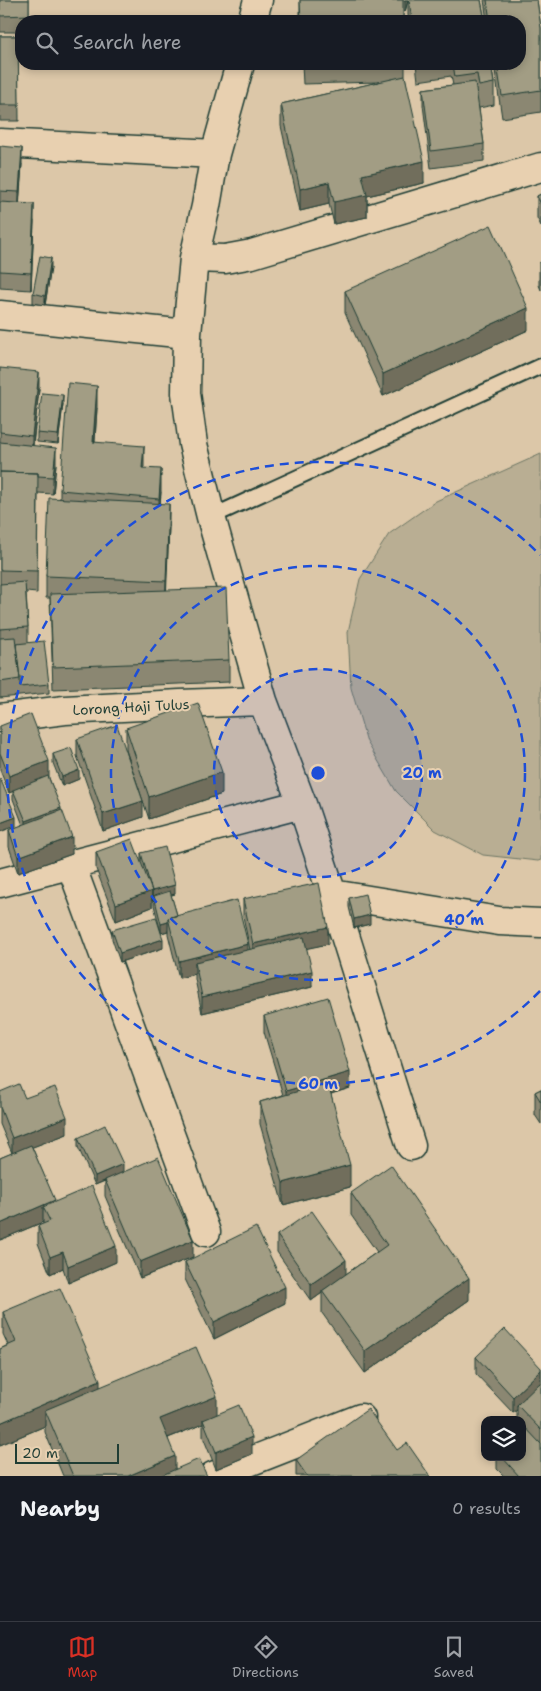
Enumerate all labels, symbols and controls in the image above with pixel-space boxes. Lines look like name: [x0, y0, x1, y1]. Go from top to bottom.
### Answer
search box: [15, 15, 526, 70]
icon: search: [33, 29, 61, 57]
text: Search here: [73, 30, 182, 55]
street label: Lorong Haji Tulus: [72, 695, 190, 719]
text: 20 m: [402, 763, 442, 783]
centre of rings: [309, 764, 327, 782]
text: 40 m: [444, 910, 484, 930]
text: 60 m: [298, 1074, 338, 1094]
map controls: [481, 1416, 526, 1461]
button: layers: [481, 1416, 526, 1461]
scale bar: [15, 1441, 119, 1464]
text: 20 m: [22, 1444, 58, 1462]
text: Nearby: [20, 1495, 100, 1523]
text: 0 results: [452, 1498, 521, 1519]
tab: Map: [67, 1633, 97, 1681]
tab: Directions: [232, 1633, 299, 1681]
tab: Saved: [434, 1633, 474, 1681]

